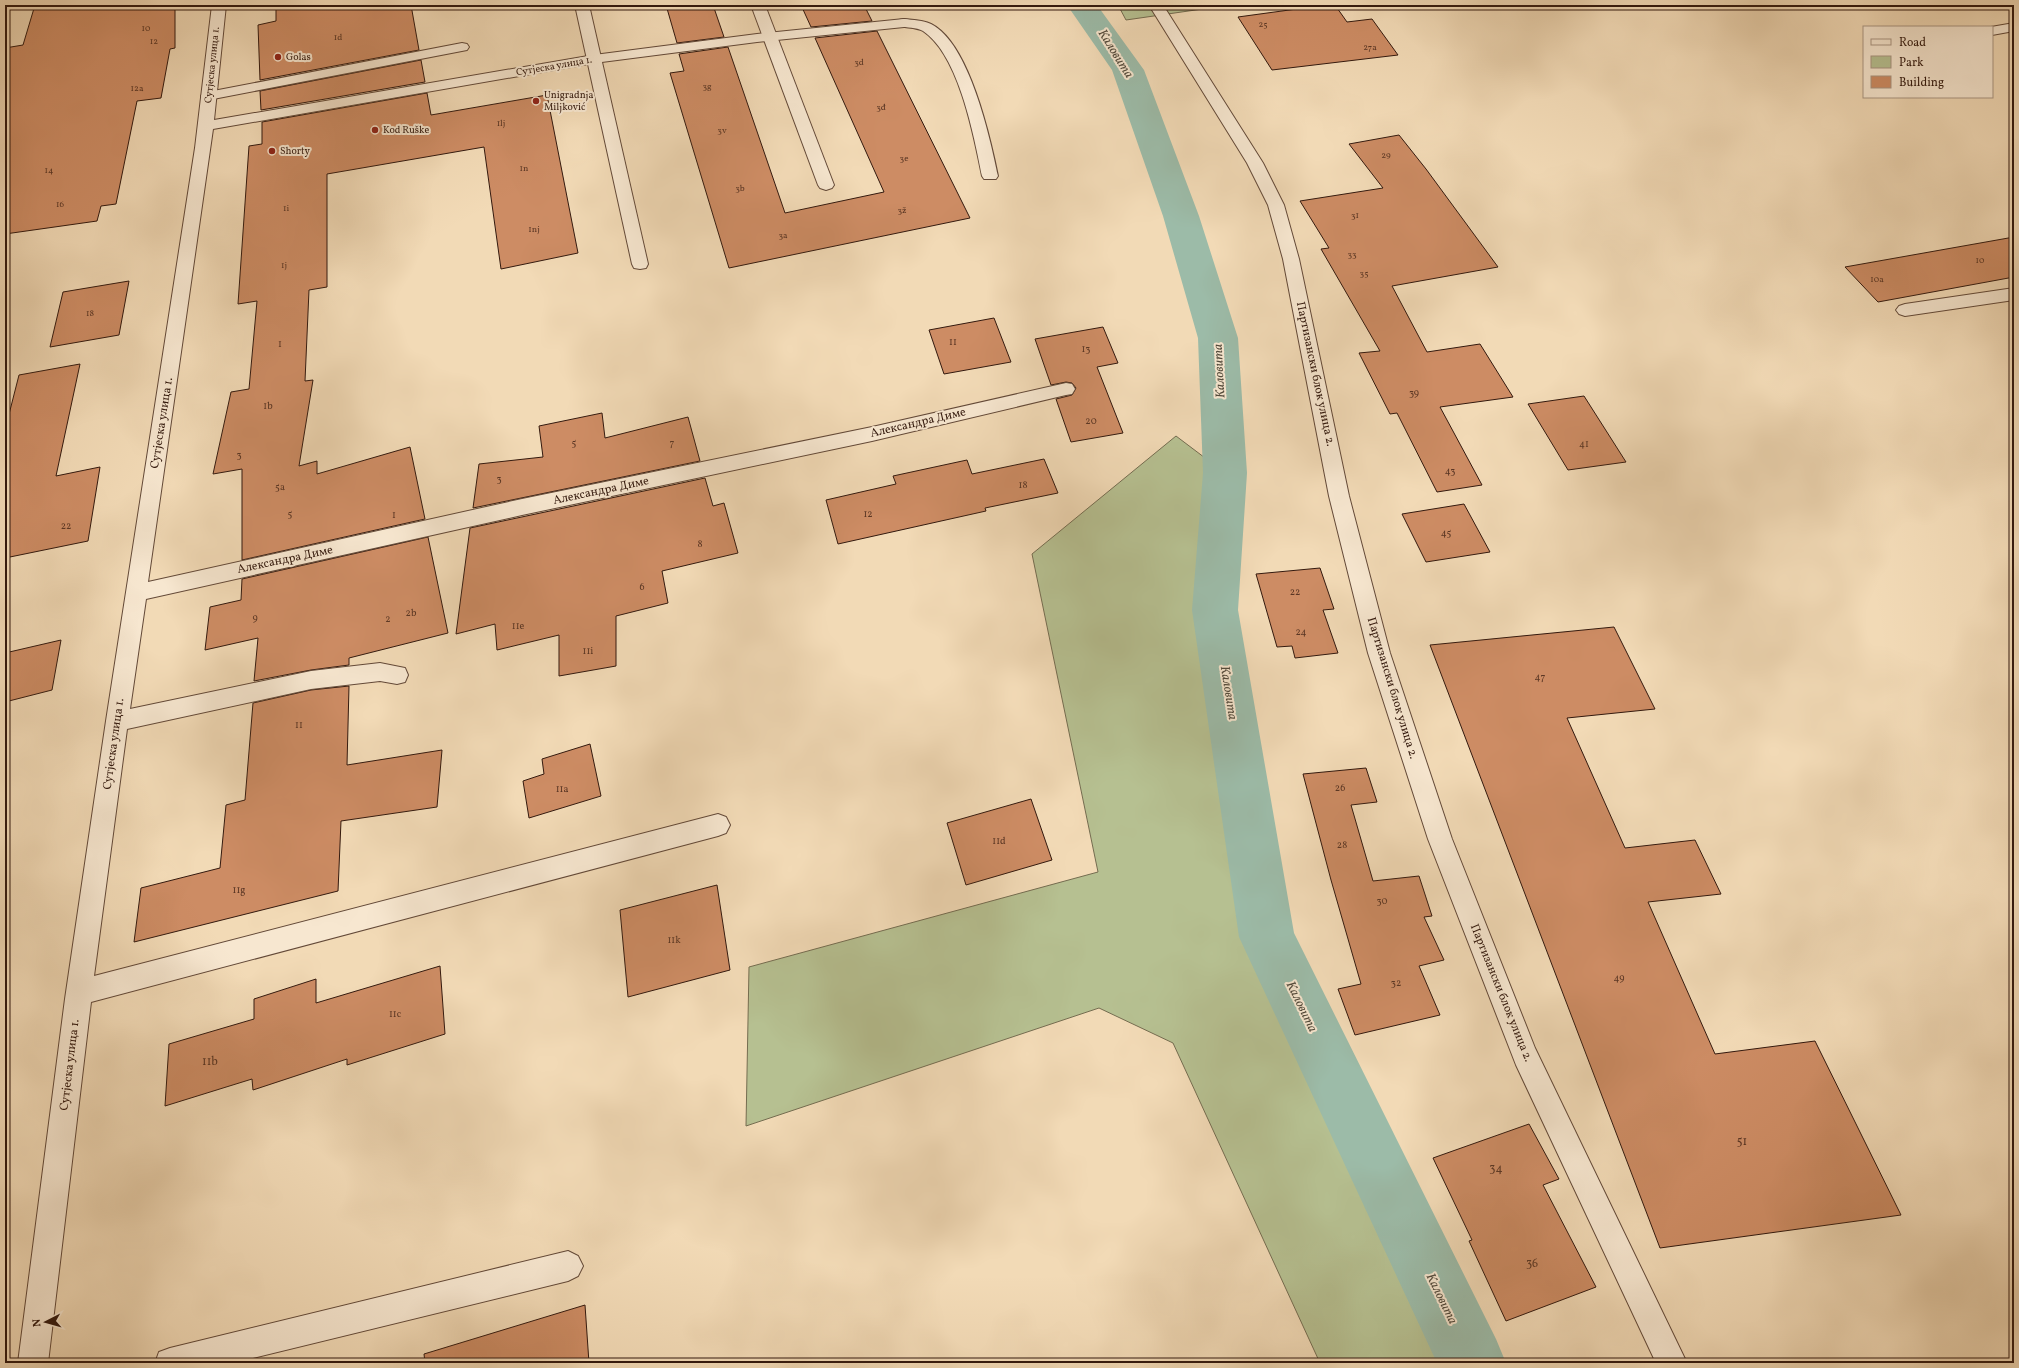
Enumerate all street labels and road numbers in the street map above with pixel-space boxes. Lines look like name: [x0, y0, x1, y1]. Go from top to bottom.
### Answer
street label: Сутјеска улица 1.: [201, 26, 223, 104]
street label: Сутјеска улица 1.: [515, 52, 593, 80]
street label: Партизански блок улица 2.: [1292, 300, 1338, 448]
street label: Сутјеска улица 1.: [147, 376, 177, 470]
street label: Александра Диме: [869, 404, 968, 442]
street label: Александра Диме: [552, 473, 651, 509]
street label: Александра Диме: [236, 542, 335, 578]
street label: Партизански блок улица 2.: [1363, 615, 1421, 761]
street label: Сутјеска улица 1.: [100, 697, 128, 791]
street label: Партизански блок улица 2.: [1466, 922, 1536, 1064]
street label: Сутјеска улица 1.: [56, 1018, 84, 1112]

